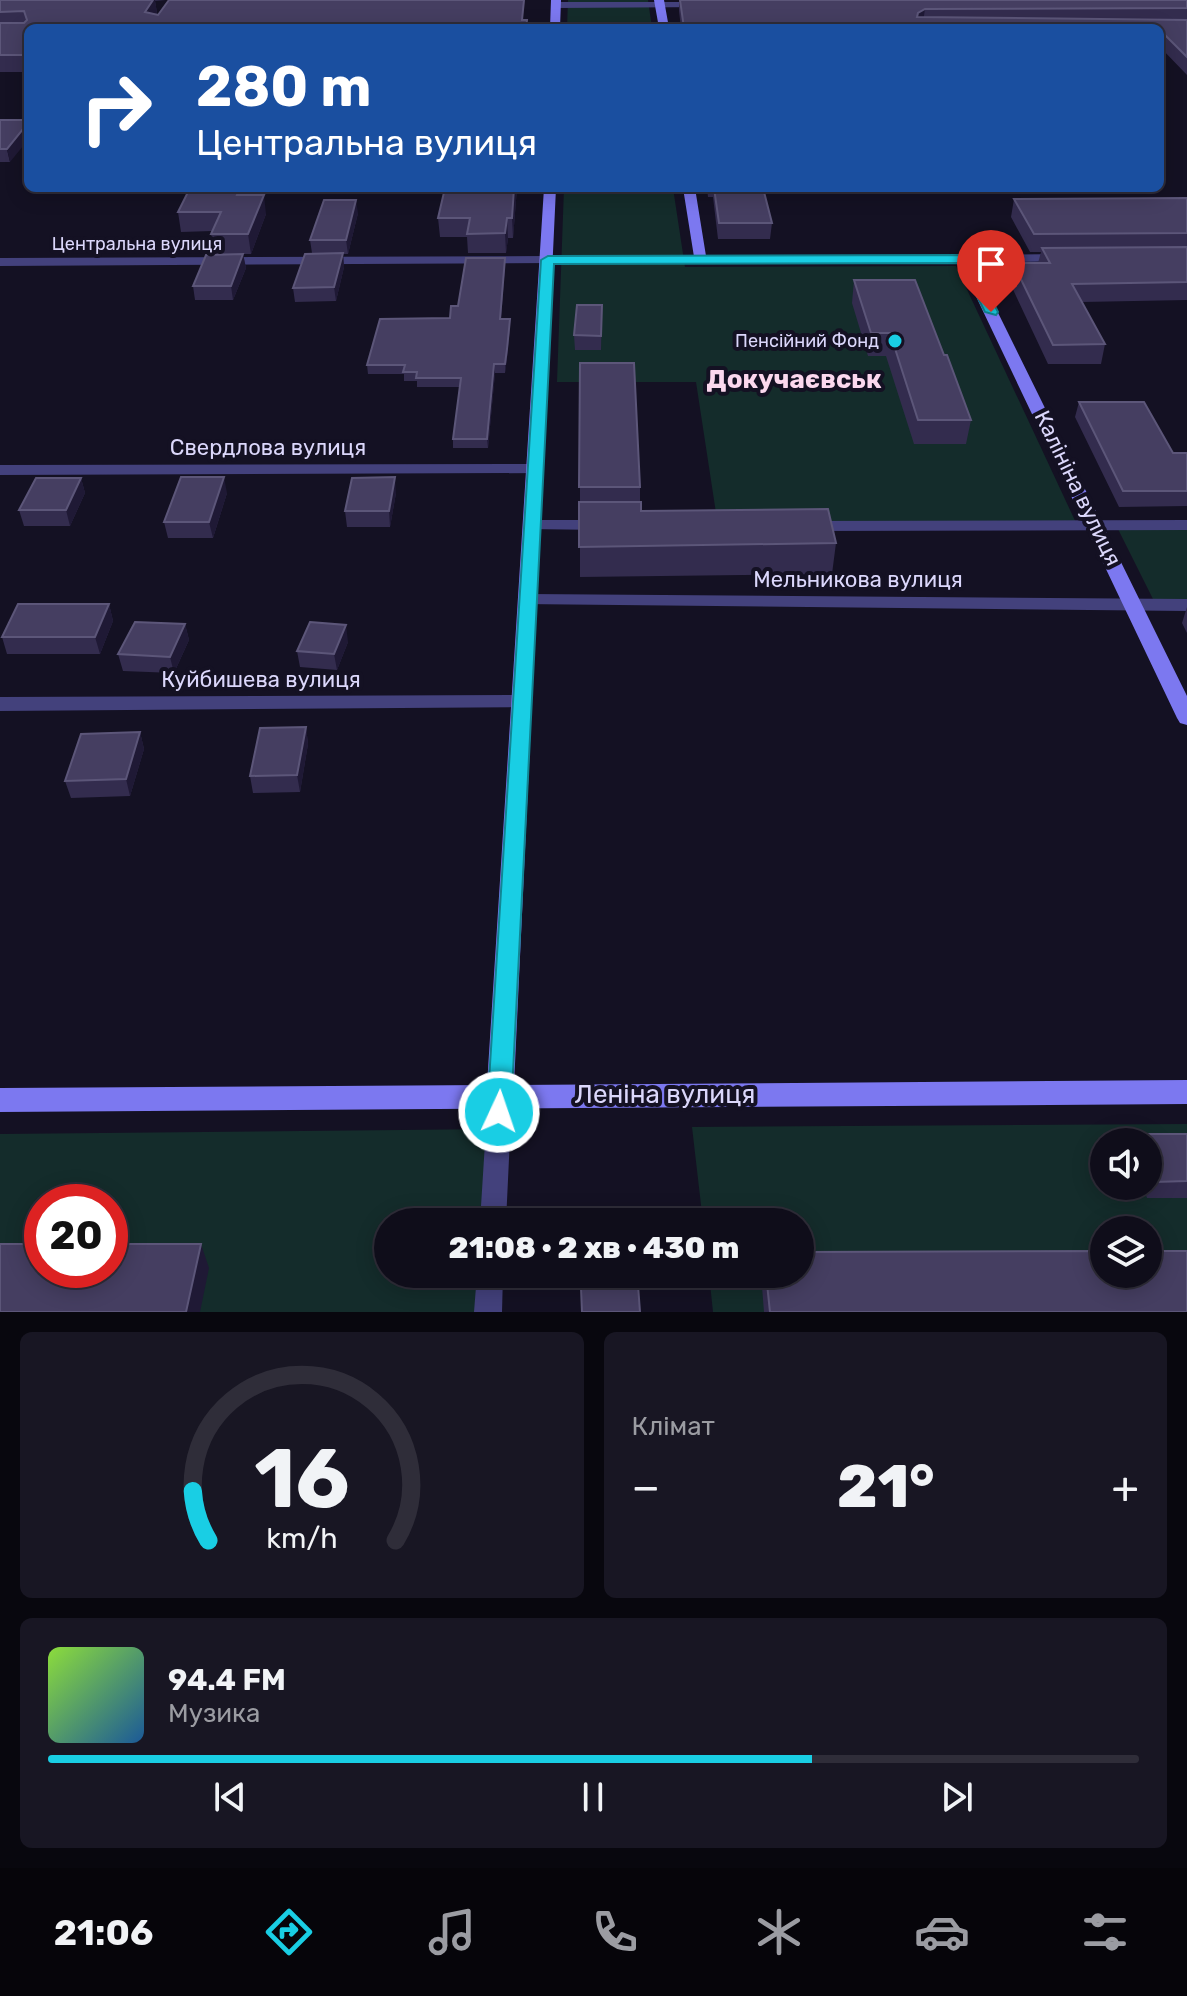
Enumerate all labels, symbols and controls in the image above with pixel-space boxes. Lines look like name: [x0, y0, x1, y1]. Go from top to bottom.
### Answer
text: 280 m: [196, 54, 372, 120]
icon: right: [64, 56, 168, 160]
text: Центральна вулиця: [196, 121, 537, 164]
pin: [957, 230, 1025, 312]
street label: Центральна вулиця: [52, 233, 222, 255]
icon: arrive: [969, 242, 1013, 286]
place label: Пенсійний Фонд: [735, 330, 879, 352]
marker: Пенсійний Фонд: [886, 332, 904, 350]
district label: Докучаєвськ: [706, 364, 882, 395]
street label: Калініна вулиця: [1029, 406, 1127, 570]
street label: Свердлова вулиця: [170, 434, 366, 461]
street label: Мельникова вулиця: [753, 566, 963, 593]
street label: Куйбишева вулиця: [161, 666, 361, 693]
position arrow: [457, 1070, 541, 1154]
street label: Леніна вулиця: [575, 1079, 755, 1110]
map controls: [1090, 1128, 1162, 1288]
button: sound: [1090, 1128, 1162, 1200]
speed limit sign: 20: [24, 1184, 128, 1288]
button: layers: [1090, 1216, 1162, 1288]
text: 21:08 · 2 хв · 430 m: [449, 1230, 739, 1266]
text: Клімат: [632, 1411, 715, 1442]
text: 16: [254, 1429, 350, 1528]
text: 21°: [837, 1451, 935, 1522]
text: −: [632, 1461, 660, 1513]
text: +: [1112, 1461, 1139, 1513]
text: km/h: [266, 1521, 337, 1555]
text: 94.4 FM: [168, 1662, 286, 1698]
text: Музика: [168, 1698, 260, 1729]
icon: previous: [208, 1775, 252, 1819]
icon: pause: [571, 1775, 615, 1819]
icon: next: [935, 1775, 979, 1819]
icon: directions: [261, 1904, 317, 1960]
icon: music: [424, 1904, 480, 1960]
icon: phone: [587, 1904, 643, 1960]
icon: climate: [751, 1904, 807, 1960]
icon: car: [914, 1904, 970, 1960]
icon: filters: [1077, 1904, 1133, 1960]
text: 21:06: [54, 1911, 153, 1954]

